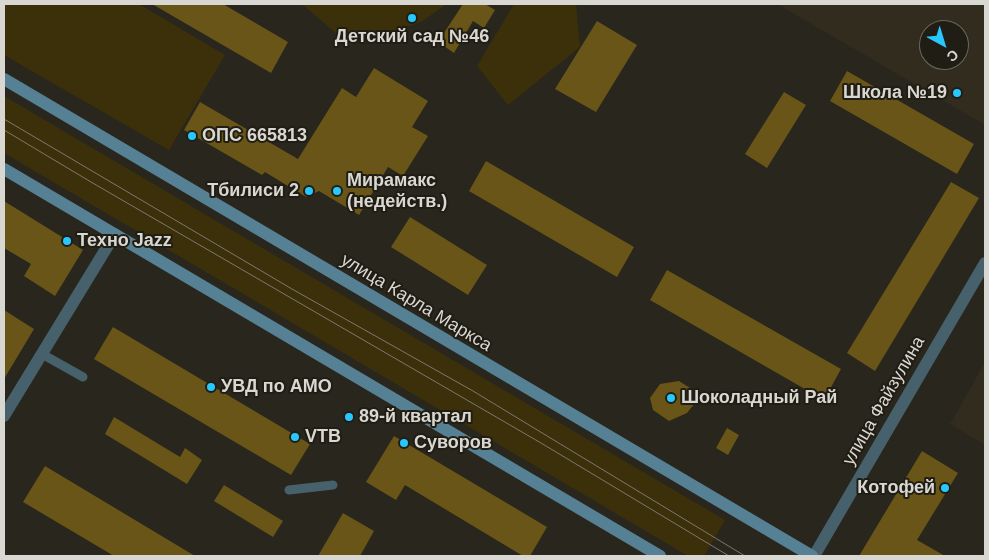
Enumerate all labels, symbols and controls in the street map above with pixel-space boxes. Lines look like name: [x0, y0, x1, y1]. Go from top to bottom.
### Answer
marker: Детский сад №46: [406, 12, 418, 24]
north arrow: [919, 20, 969, 70]
place label: Детский сад №46: [335, 26, 489, 48]
text: С: [944, 46, 962, 65]
place label: Школа №19: [843, 82, 947, 104]
marker: Школа №19: [951, 87, 963, 99]
place label: ОПС 665813: [202, 125, 307, 147]
marker: ОПС 665813: [186, 130, 198, 142]
place label: Мирамакс (недейств.): [347, 170, 447, 212]
place label: Тбилиси 2: [207, 180, 299, 202]
marker: Тбилиси 2: [303, 185, 315, 197]
marker: Мирамакс (недейств.): [331, 185, 343, 197]
place label: Техно Jazz: [77, 230, 172, 252]
marker: Техно Jazz: [61, 235, 73, 247]
street label: улица Карла Маркса: [337, 249, 495, 357]
street label: улица Файзулина: [838, 333, 930, 469]
place label: УВД по АМО: [221, 376, 332, 398]
marker: УВД по АМО: [205, 381, 217, 393]
place label: Шоколадный Рай: [681, 387, 837, 409]
marker: Шоколадный Рай: [665, 392, 677, 404]
place label: 89-й квартал: [359, 406, 472, 428]
marker: 89-й квартал: [343, 411, 355, 423]
place label: VTB: [305, 426, 341, 448]
marker: VTB: [289, 431, 301, 443]
place label: Суворов: [414, 432, 492, 454]
marker: Суворов: [398, 437, 410, 449]
place label: Котофей: [857, 477, 935, 499]
marker: Котофей: [939, 482, 951, 494]

